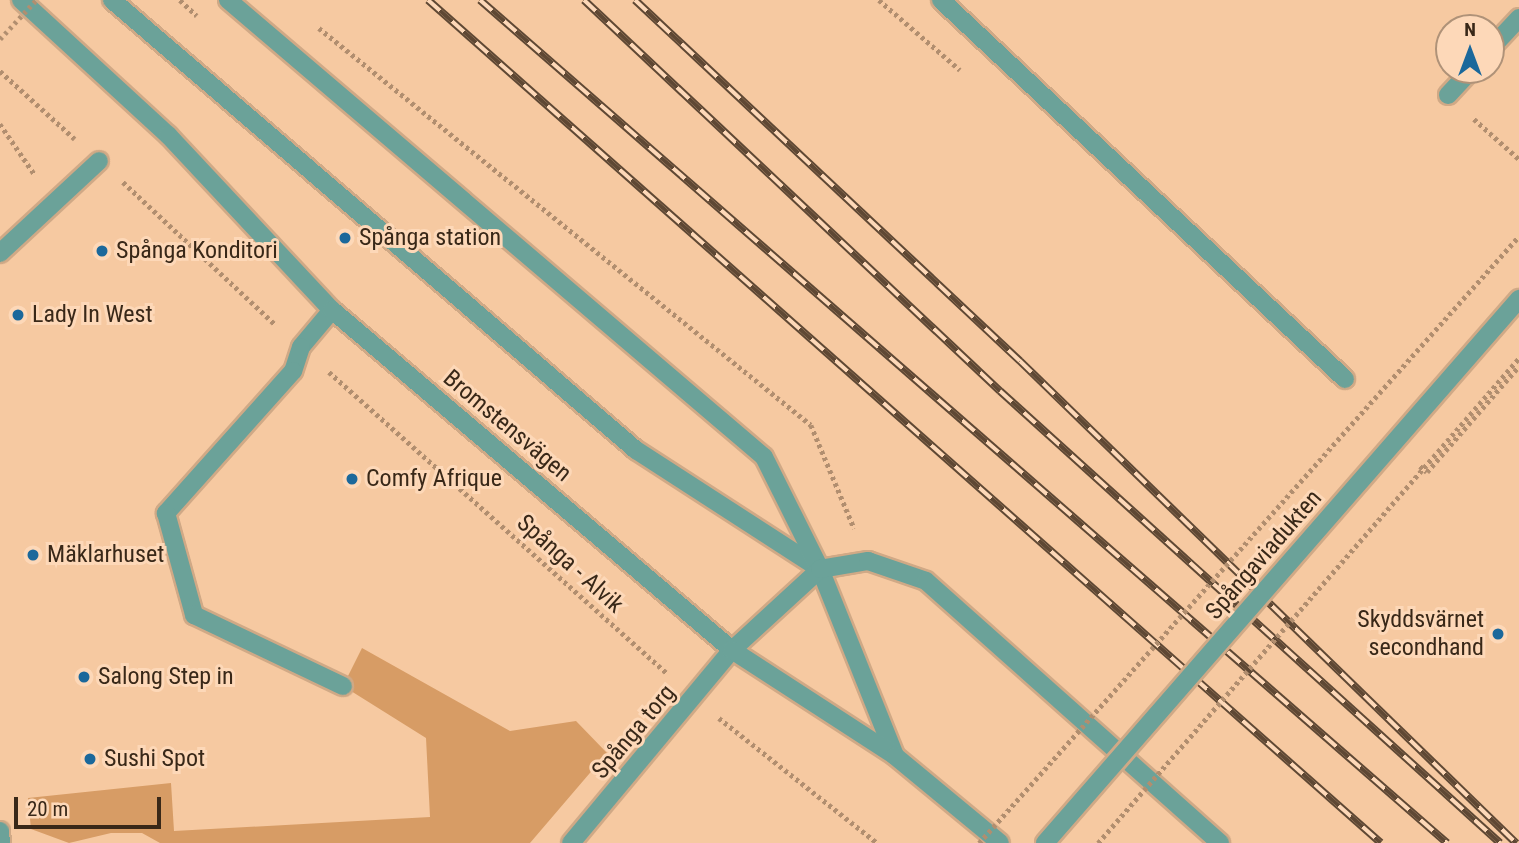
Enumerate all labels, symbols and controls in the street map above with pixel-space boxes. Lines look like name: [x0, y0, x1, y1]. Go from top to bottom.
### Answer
north arrow: [1435, 14, 1505, 84]
text: N: [1464, 18, 1476, 41]
place label: Spånga station: [359, 224, 501, 252]
marker: Spånga station: [337, 230, 353, 246]
place label: Spånga Konditori: [116, 237, 278, 265]
marker: Spånga Konditori: [94, 243, 110, 259]
place label: Lady In West: [32, 301, 153, 329]
marker: Lady In West: [10, 307, 26, 323]
street label: Bromstensvägen: [437, 364, 577, 488]
place label: Comfy Afrique: [366, 465, 502, 493]
marker: Comfy Afrique: [344, 471, 360, 487]
street label: Spångaviadukten: [1200, 484, 1328, 626]
street label: Spånga - Alvik: [511, 509, 629, 619]
place label: Mäklarhuset: [47, 541, 164, 569]
marker: Mäklarhuset: [25, 547, 41, 563]
place label: Skyddsvärnet secondhand: [1357, 606, 1484, 662]
marker: Skyddsvärnet secondhand: [1490, 626, 1506, 642]
place label: Salong Step in: [98, 663, 234, 691]
marker: Salong Step in: [76, 669, 92, 685]
street label: Spånga torg: [586, 679, 682, 785]
place label: Sushi Spot: [104, 745, 205, 773]
marker: Sushi Spot: [82, 751, 98, 767]
scale bar: [18, 784, 164, 828]
text: 20 m: [27, 797, 68, 821]

